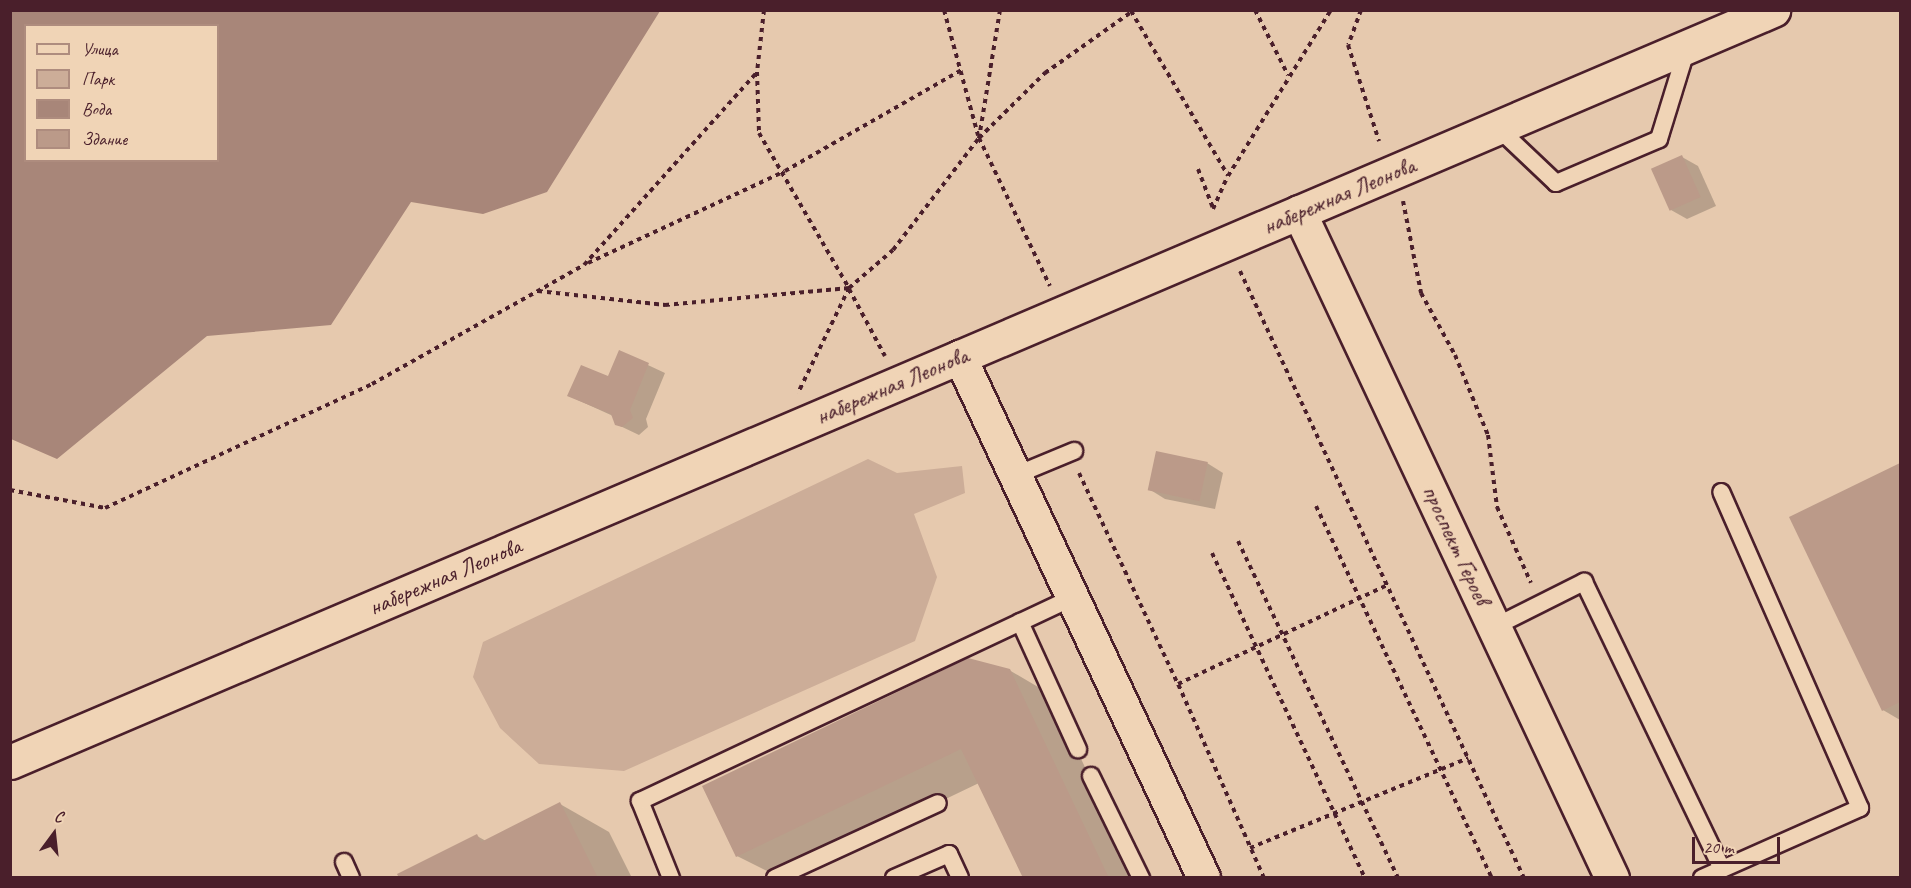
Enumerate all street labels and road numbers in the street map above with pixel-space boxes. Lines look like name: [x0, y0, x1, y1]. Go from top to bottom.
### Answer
street label: набережная Леонова: [1258, 151, 1420, 241]
street label: набережная Леонова: [811, 341, 973, 431]
street label: проспект Героев: [1416, 481, 1496, 609]
street label: набережная Леонова: [364, 532, 526, 622]

